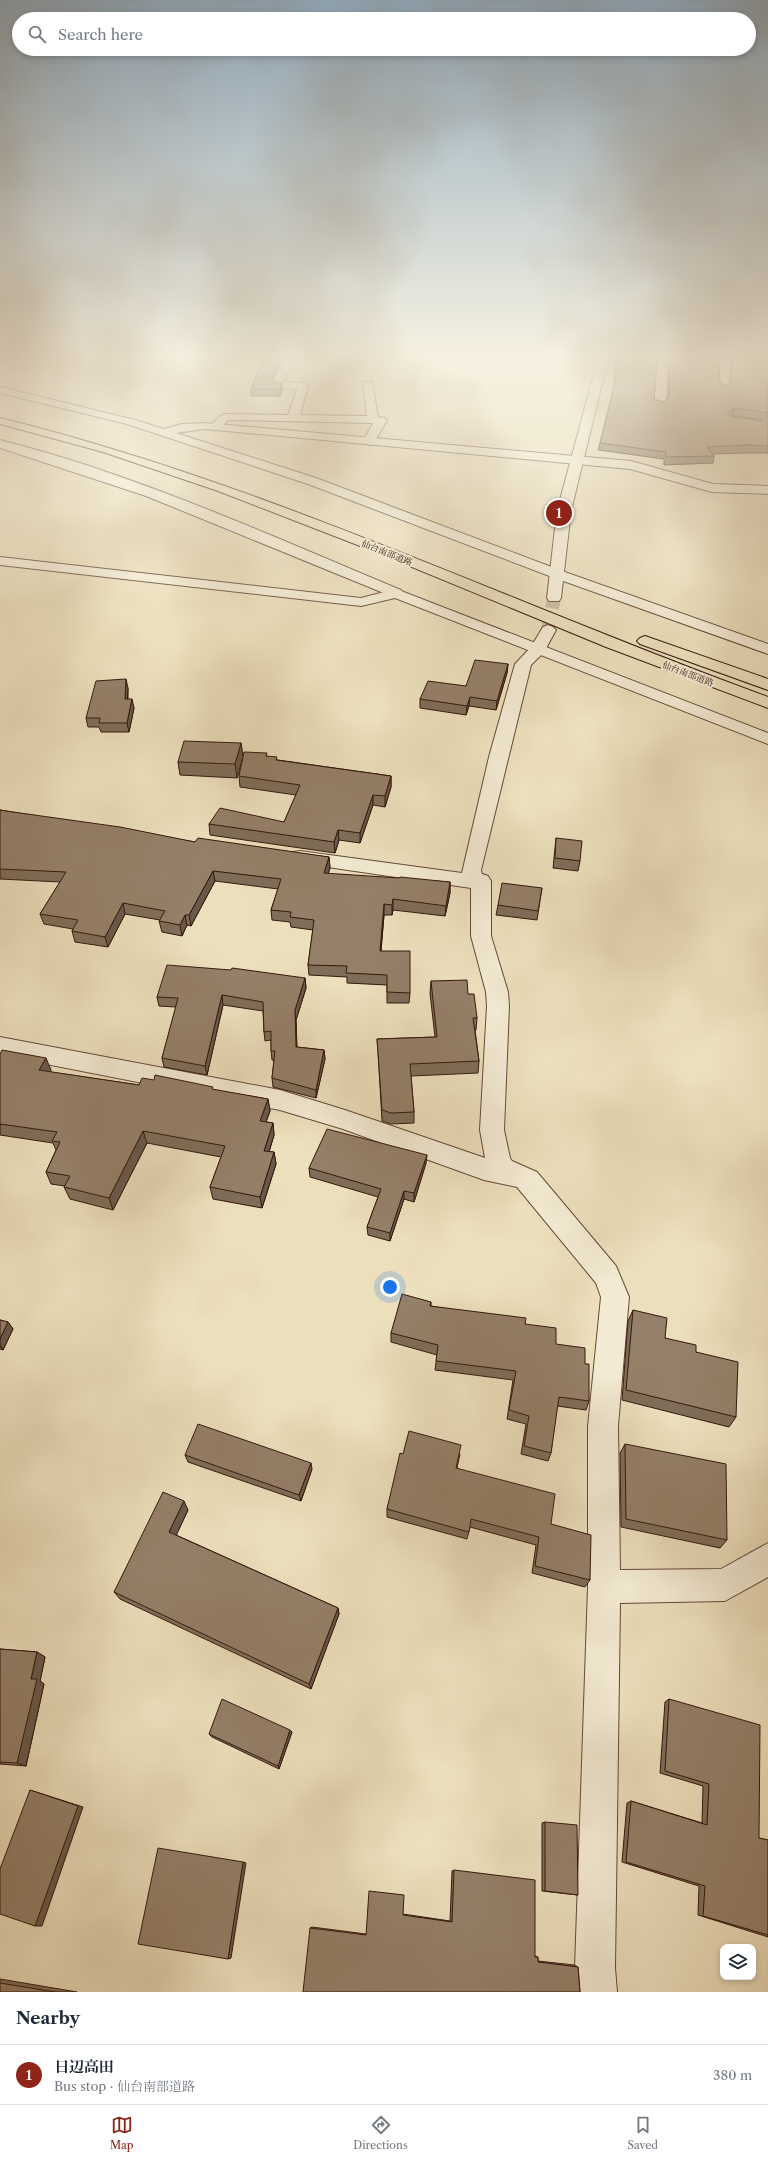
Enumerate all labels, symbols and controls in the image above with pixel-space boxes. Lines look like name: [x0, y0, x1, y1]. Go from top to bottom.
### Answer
search box: [12, 12, 756, 56]
icon: search: [26, 23, 48, 45]
text: Search here: [58, 25, 143, 44]
pin: 1: [546, 498, 572, 528]
street label: 仙台南部道路: [360, 537, 414, 568]
street label: 仙台南部道路: [661, 659, 715, 688]
your location: [380, 1277, 400, 1297]
map controls: [720, 1944, 756, 1980]
button: layers: [720, 1944, 756, 1980]
text: Nearby: [16, 2008, 80, 2028]
text: 日辺高田: [54, 2057, 114, 2076]
text: 1: [26, 2067, 32, 2083]
text: 380 m: [713, 2067, 752, 2083]
text: Bus stop · 仙台南部道路: [54, 2078, 195, 2094]
tab: Map: [110, 2114, 134, 2152]
tab: Directions: [353, 2114, 408, 2152]
tab: Saved: [628, 2114, 658, 2152]

